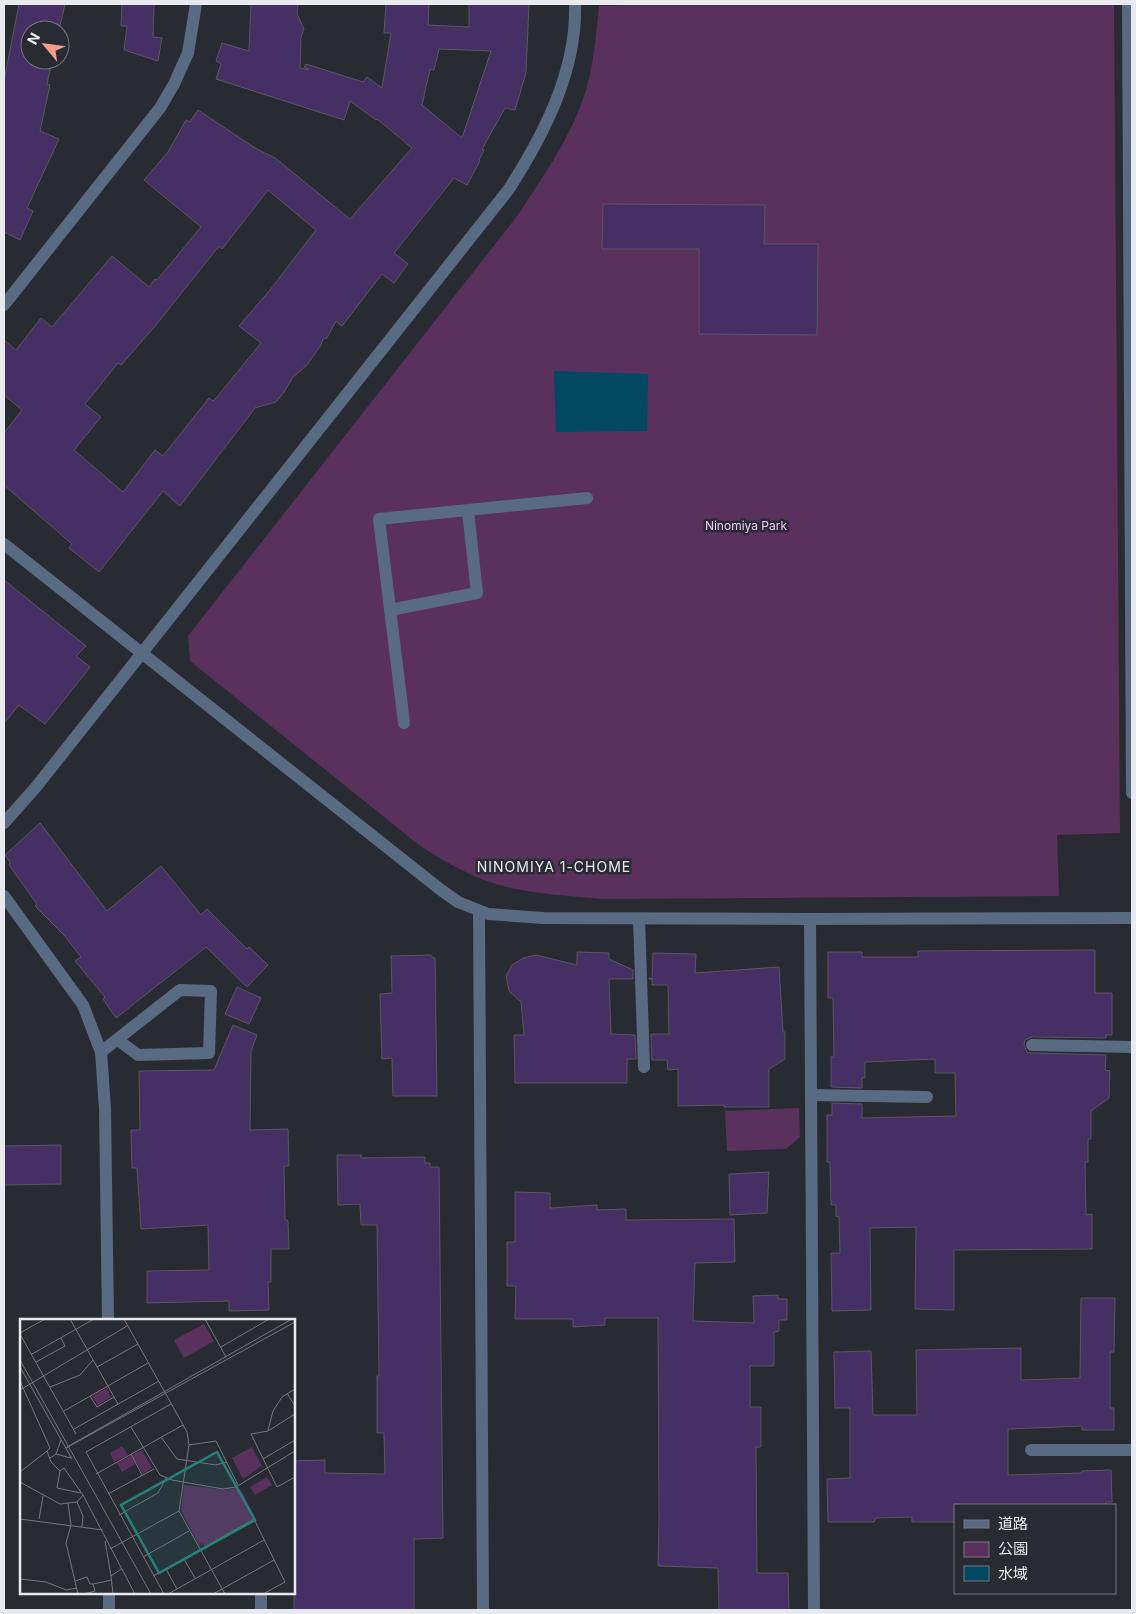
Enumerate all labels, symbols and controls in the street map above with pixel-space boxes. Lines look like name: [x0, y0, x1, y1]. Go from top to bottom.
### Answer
north arrow: [20, 20, 70, 70]
text: N: [23, 30, 43, 47]
park label: Ninomiya Park: [705, 518, 787, 533]
district label: NINOMIYA 1-CHOME: [477, 858, 631, 875]
inset map: [20, 1319, 295, 1594]
legend: [954, 1504, 1116, 1594]
text: 道路: [998, 1514, 1028, 1533]
text: 公園: [998, 1539, 1028, 1558]
text: 水域: [998, 1564, 1028, 1583]

